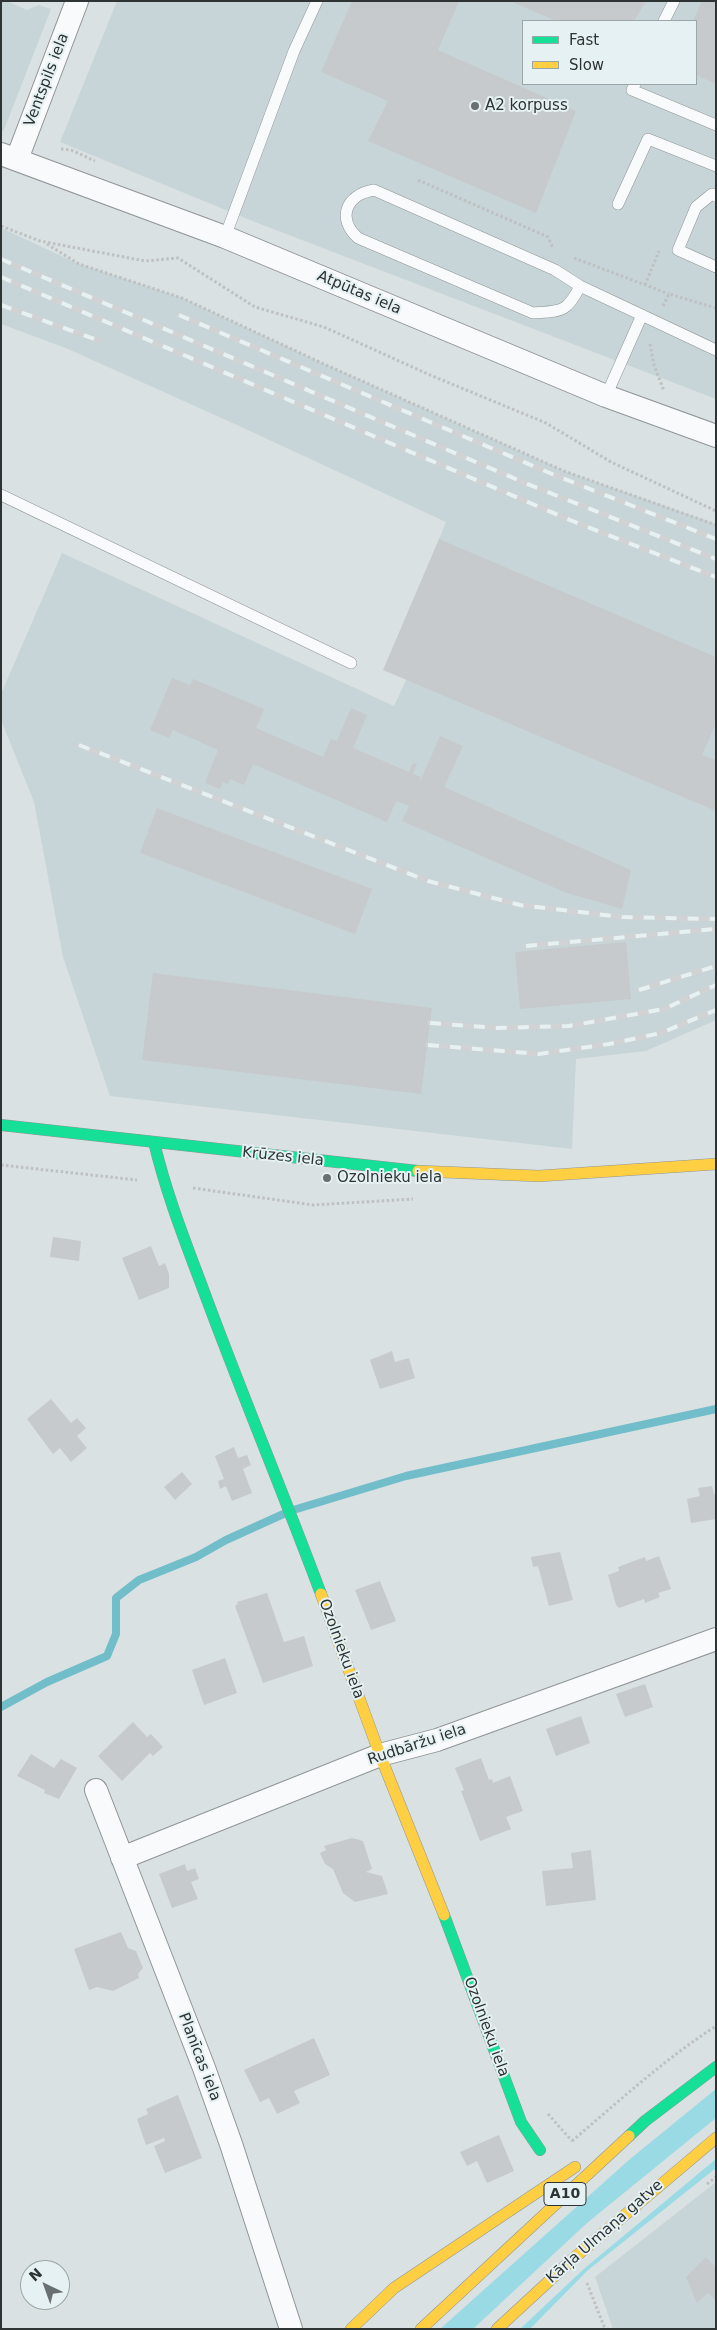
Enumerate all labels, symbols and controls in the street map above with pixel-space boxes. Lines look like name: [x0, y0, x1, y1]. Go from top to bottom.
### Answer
legend: [522, 20, 697, 85]
street label: Ventspils iela: [21, 31, 73, 129]
text: Fast: [569, 31, 599, 49]
text: Slow: [569, 56, 604, 74]
place label: A2 korpuss: [485, 97, 568, 115]
marker: A2 korpuss: [469, 100, 481, 112]
street label: Atpūtas iela: [314, 267, 404, 319]
street label: Krūzes iela: [241, 1144, 325, 1170]
place label: Ozolnieku iela: [337, 1169, 442, 1187]
marker: Ozolnieku iela: [321, 1172, 333, 1184]
street label: Ozolnieku iela: [315, 1597, 367, 1701]
street label: Rudbāržu iela: [365, 1721, 469, 1769]
street label: Ozolnieku iela: [460, 1975, 512, 2079]
street label: Planīcas iela: [174, 2010, 224, 2104]
street label: Kārļa Ulmaņa gatve: [543, 2177, 667, 2287]
road number: A10: [544, 2182, 586, 2206]
north arrow: [20, 2260, 70, 2310]
text: N: [26, 2265, 45, 2284]

